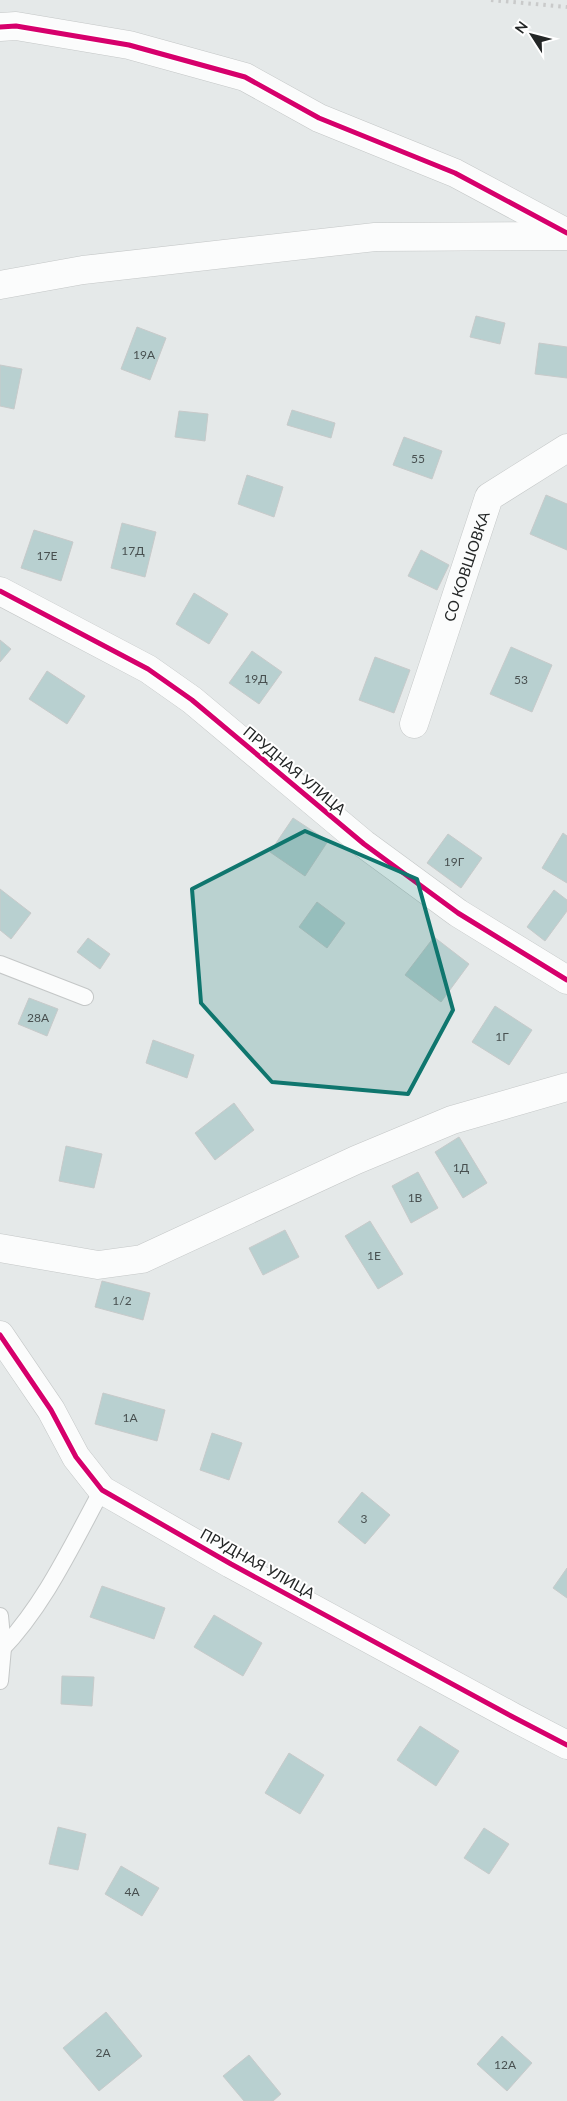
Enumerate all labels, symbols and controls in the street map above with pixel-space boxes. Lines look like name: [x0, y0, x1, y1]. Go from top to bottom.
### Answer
north arrow: [507, 10, 557, 60]
text: N: [511, 18, 531, 36]
house number: 19А: [133, 347, 156, 362]
house number: 55: [411, 451, 425, 466]
street label: СО КОВШОВКА: [439, 508, 493, 624]
house number: 17Д: [121, 543, 145, 558]
house number: 17Е: [37, 548, 57, 563]
house number: 19Д: [244, 671, 268, 686]
house number: 53: [514, 672, 528, 687]
street label: ПРУДНАЯ УЛИЦА: [240, 722, 351, 819]
house number: 19Г: [444, 854, 465, 869]
house number: 28А: [27, 1010, 50, 1025]
house number: 1Г: [495, 1029, 509, 1044]
house number: 1Д: [453, 1160, 470, 1175]
house number: 1В: [408, 1190, 423, 1205]
house number: 1Е: [367, 1248, 381, 1263]
house number: 1/2: [112, 1293, 132, 1308]
house number: 1А: [122, 1410, 138, 1425]
house number: 3: [361, 1511, 368, 1526]
street label: ПРУДНАЯ УЛИЦА: [198, 1524, 319, 1602]
house number: 4А: [124, 1884, 140, 1899]
house number: 2А: [95, 2045, 111, 2060]
house number: 12А: [494, 2057, 517, 2072]

